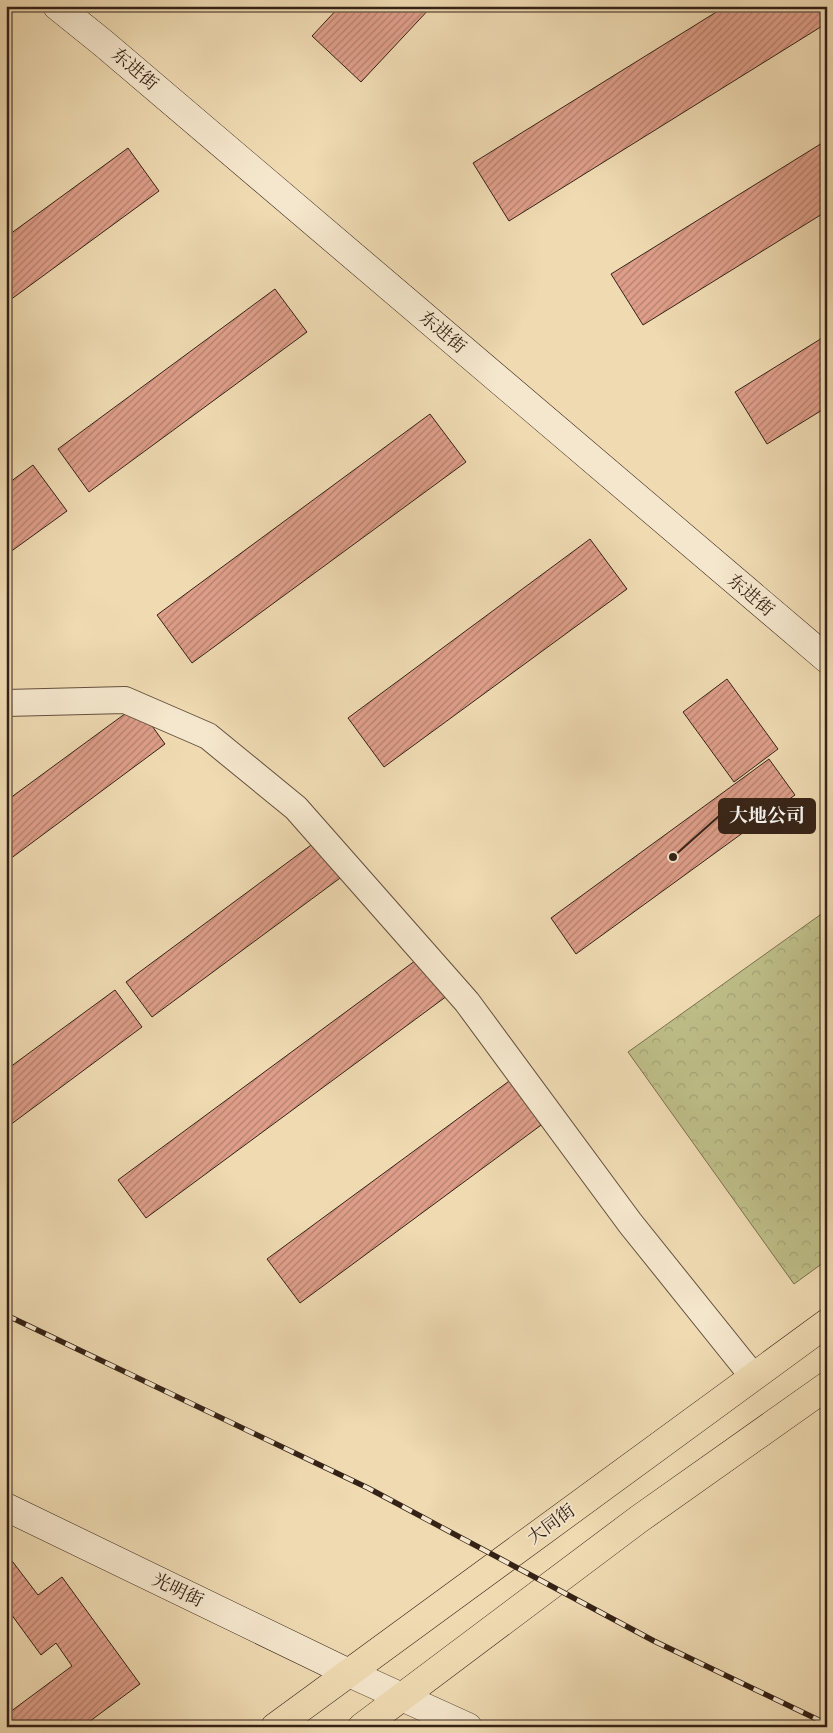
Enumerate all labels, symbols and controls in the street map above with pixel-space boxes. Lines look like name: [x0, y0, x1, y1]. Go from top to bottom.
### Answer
street label: 东进街: [107, 42, 163, 95]
street label: 东进街: [415, 305, 471, 358]
street label: 东进街: [723, 568, 779, 621]
callout: 大地公司: [719, 799, 815, 833]
text: 大地公司: [729, 803, 805, 828]
street label: 大同街: [522, 1498, 579, 1549]
street label: 光明街: [149, 1567, 208, 1612]

